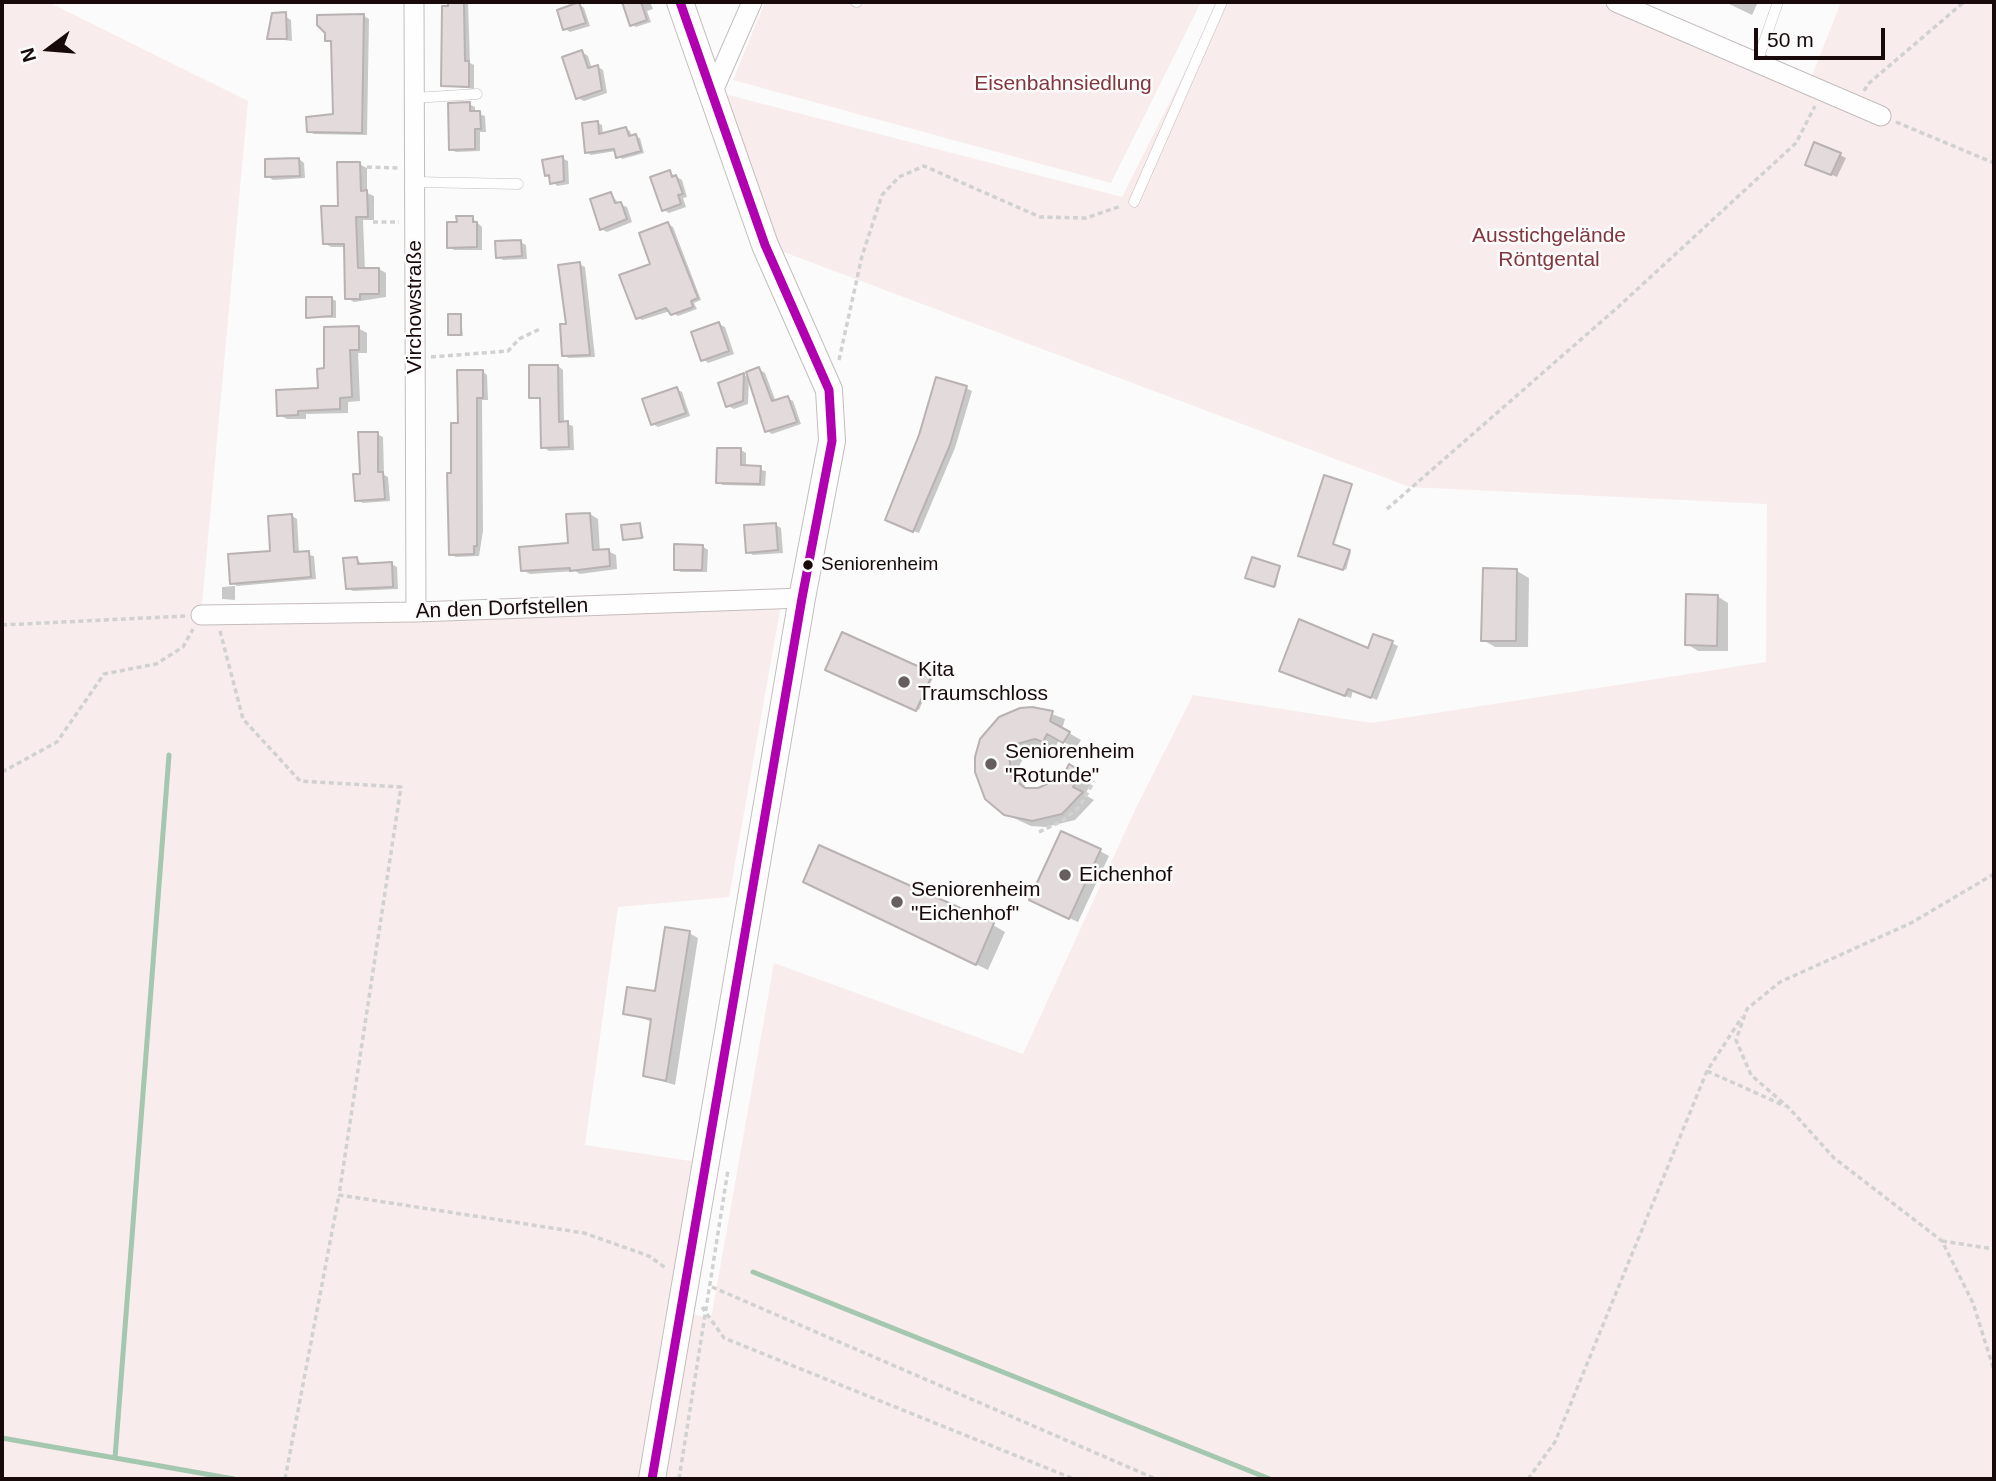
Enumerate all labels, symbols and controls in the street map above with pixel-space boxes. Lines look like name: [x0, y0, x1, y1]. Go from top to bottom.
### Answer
north arrow: [14, 14, 84, 84]
scale bar: [1758, 14, 1889, 58]
text: 50 m: [1767, 28, 1814, 51]
text: N: [16, 45, 40, 64]
park label: Eisenbahnsiedlung: [974, 71, 1152, 97]
park label: Ausstichgelände Röntgental: [1472, 223, 1626, 273]
street label: Virchowstraße: [402, 240, 428, 374]
place label: Seniorenheim: [821, 554, 938, 576]
marker: Seniorenheim: [801, 558, 815, 572]
street label: An den Dorfstellen: [415, 593, 589, 625]
place label: Kita Traumschloss: [918, 657, 1048, 707]
marker: Kita Traumschloss: [896, 674, 912, 690]
place label: Seniorenheim "Rotunde": [1005, 739, 1135, 789]
marker: Seniorenheim "Rotunde": [983, 756, 999, 772]
place label: Eichenhof: [1079, 862, 1172, 888]
marker: Eichenhof: [1057, 867, 1073, 883]
place label: Seniorenheim "Eichenhof": [911, 877, 1041, 927]
marker: Seniorenheim "Eichenhof": [889, 894, 905, 910]

